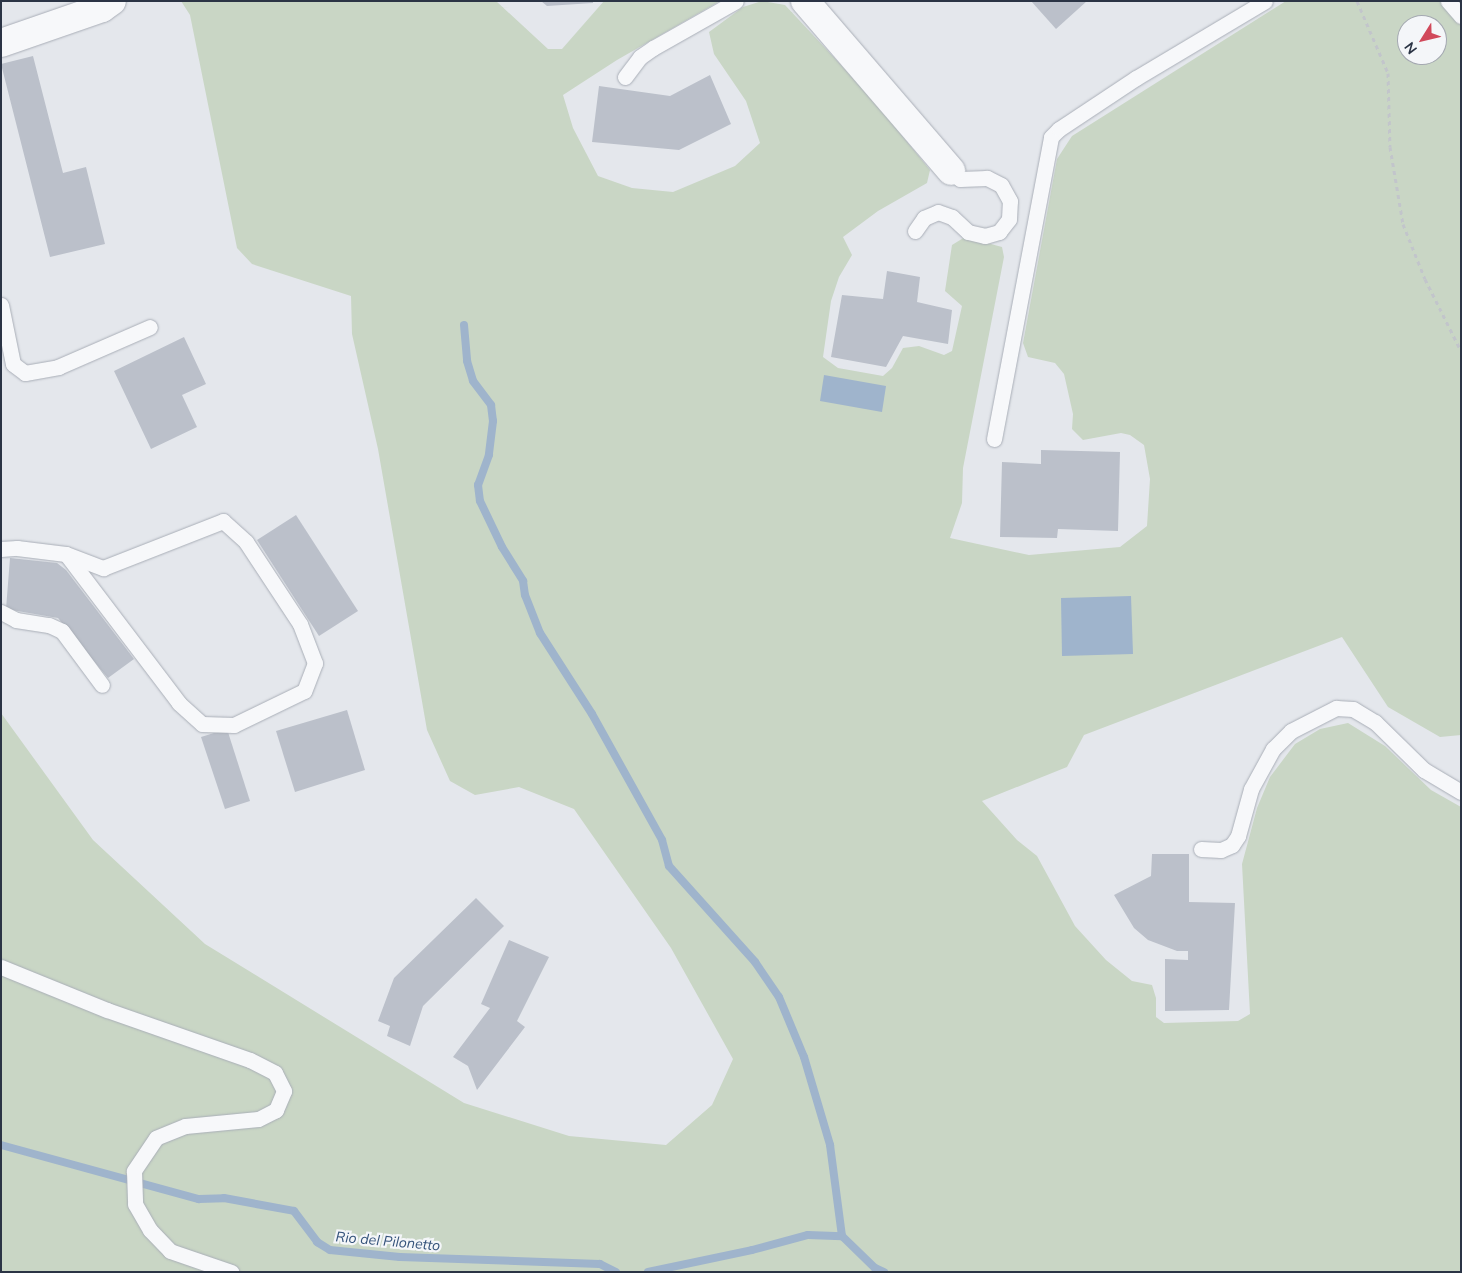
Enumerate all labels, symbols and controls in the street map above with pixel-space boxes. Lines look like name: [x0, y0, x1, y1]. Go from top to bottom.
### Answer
north arrow: [1397, 15, 1447, 65]
text: N: [1400, 39, 1421, 58]
water label: Rio del Pilonetto: [335, 1228, 441, 1254]

